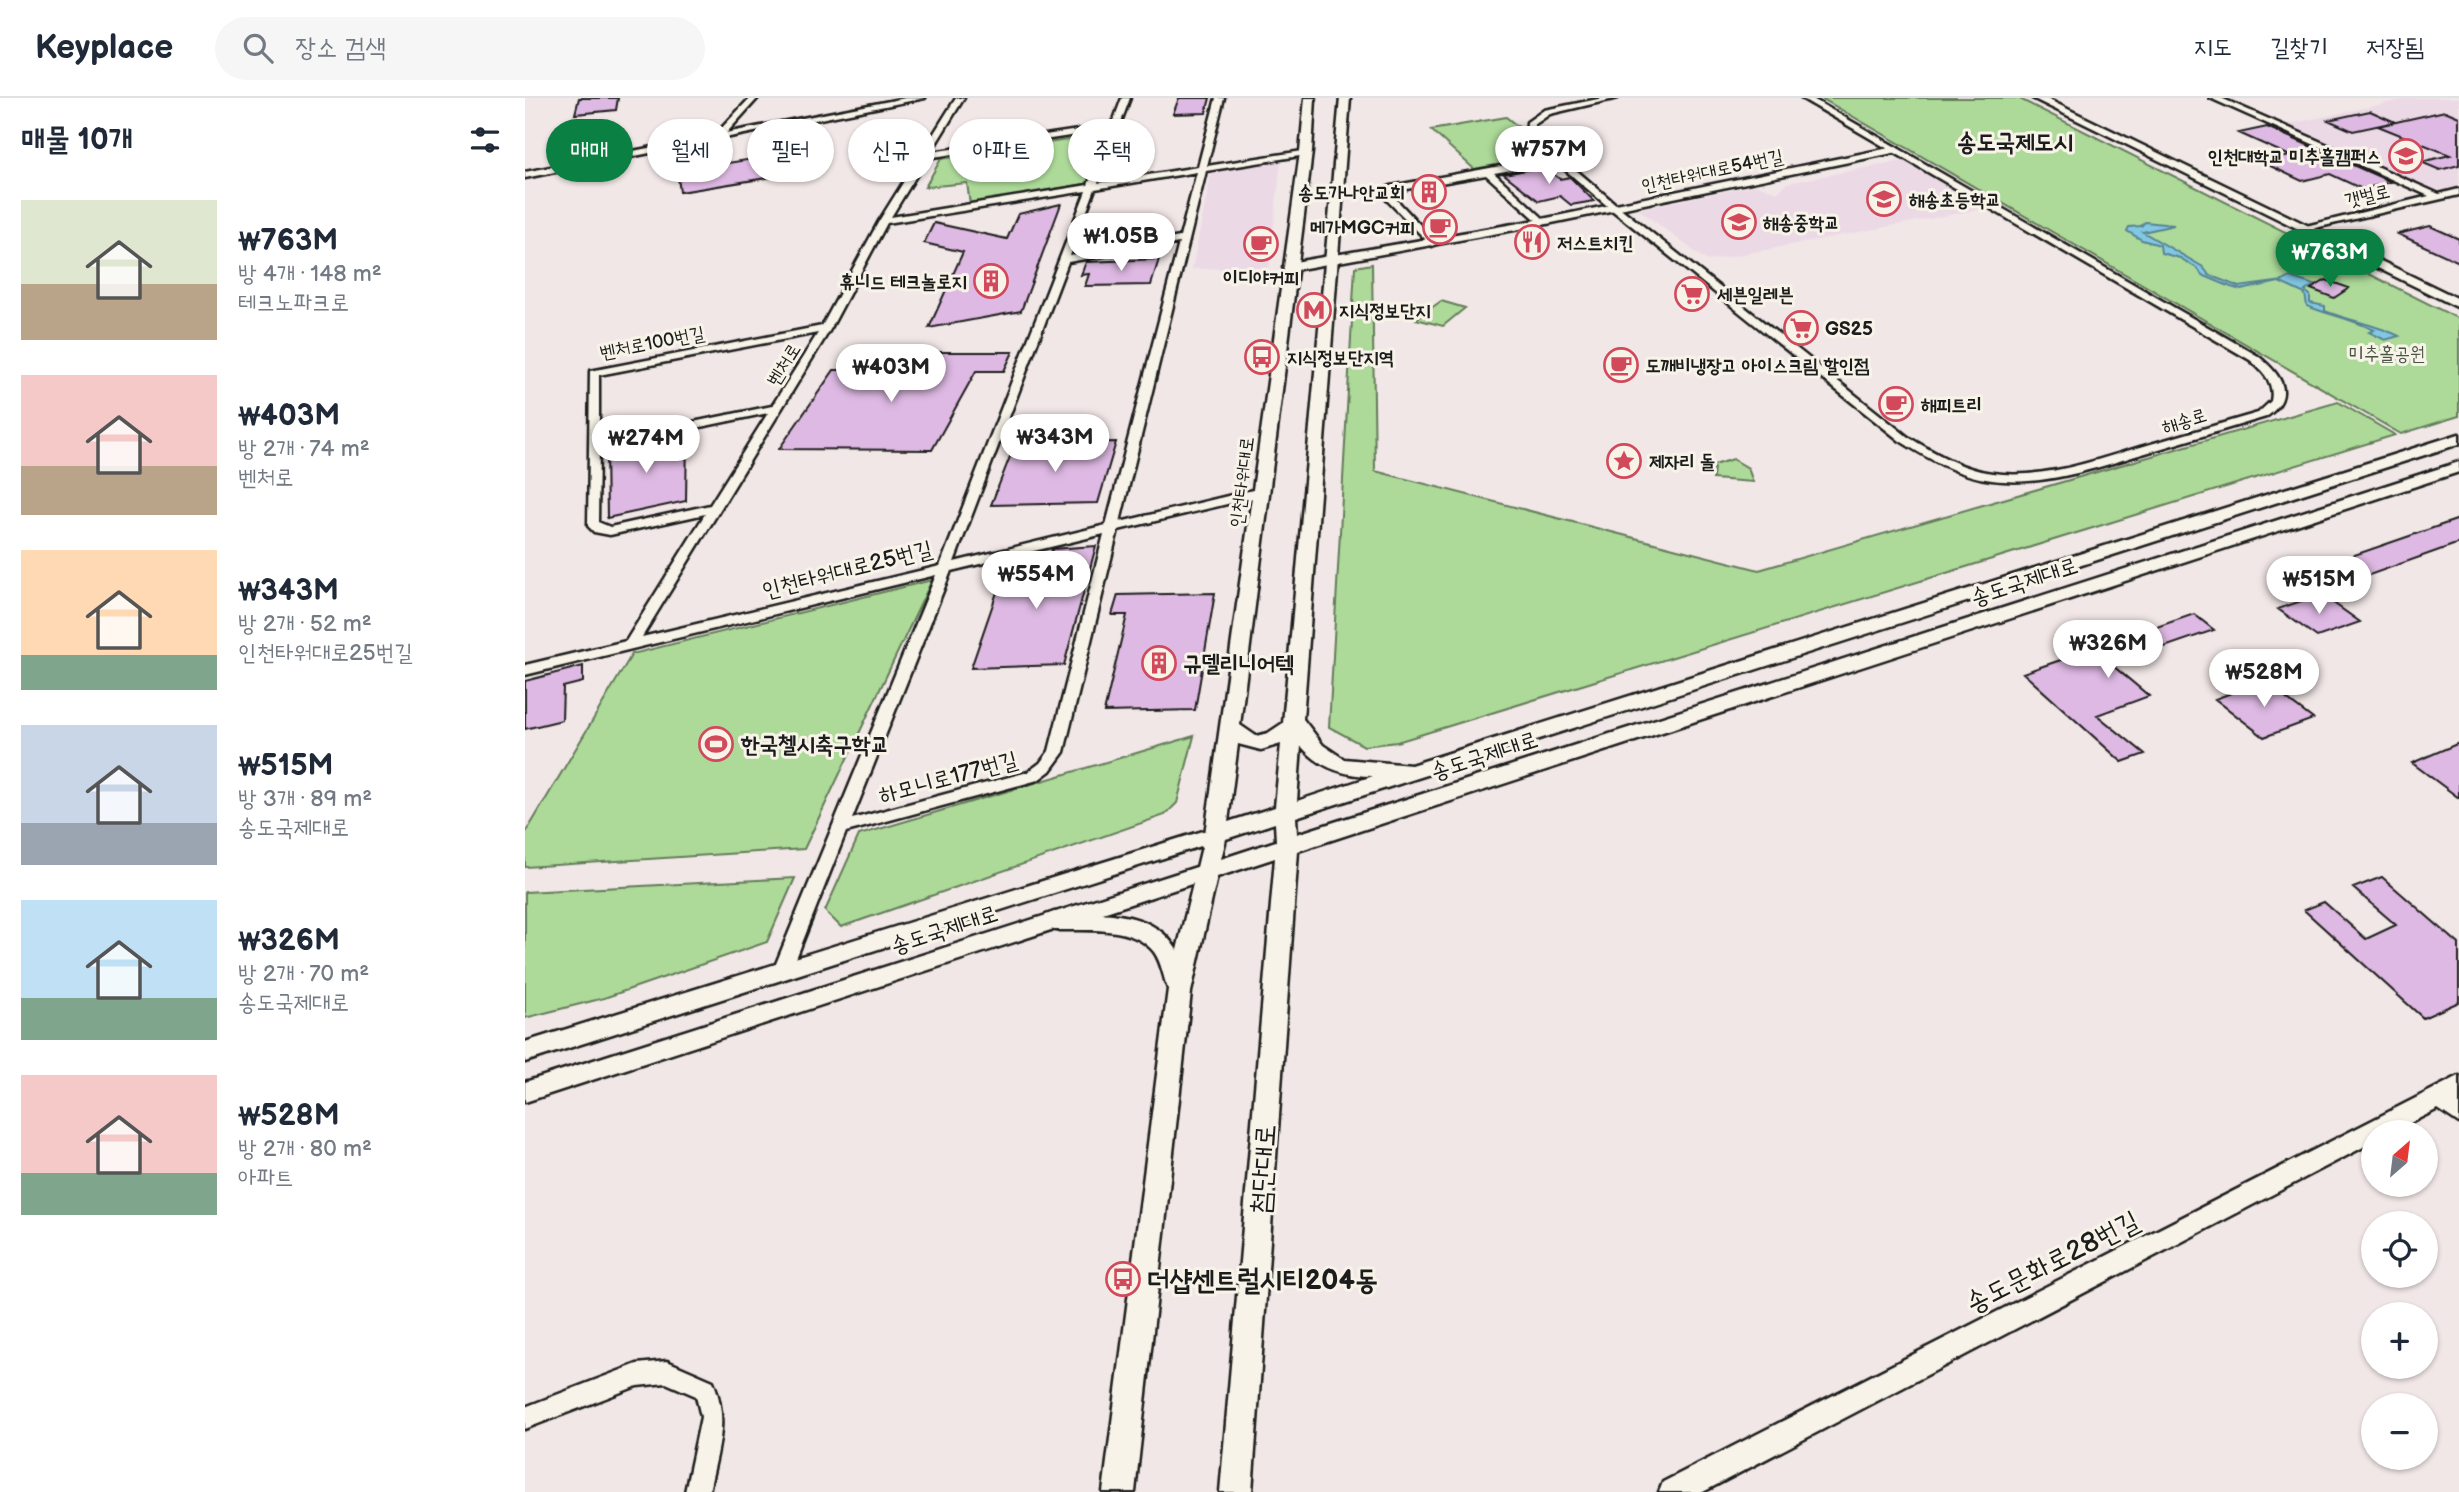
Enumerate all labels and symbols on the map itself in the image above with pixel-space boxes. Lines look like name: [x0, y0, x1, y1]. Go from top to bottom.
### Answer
pin: ₩757M: [1500, 126, 1598, 186]
district label: 송도국제도시: [1957, 128, 2073, 157]
school or university icon: 인천대학교 미추홀캠퍼스: [2387, 137, 2425, 175]
street label: 인천타워대로54번길: [1639, 145, 1786, 198]
place label: 인천대학교 미추홀캠퍼스: [2208, 146, 2381, 169]
building icon: 송도가나안교회: [1410, 173, 1448, 211]
school or university icon: 해송초등학교: [1865, 180, 1903, 218]
street label: 갯벌로: [2342, 180, 2392, 213]
place label: 송도가나안교회: [1298, 182, 1405, 205]
place label: 해송초등학교: [1908, 189, 2001, 212]
school or university icon: 해송중학교: [1720, 203, 1758, 241]
cafe icon: 메가MGC커피: [1421, 208, 1459, 246]
place label: 해송중학교: [1762, 212, 1839, 235]
pin: ₩1.05B: [1064, 214, 1178, 273]
place label: 메가MGC커피: [1310, 217, 1415, 240]
restaurant icon: 저스트치킨: [1513, 223, 1551, 261]
cafe icon: 이디야커피: [1242, 225, 1280, 263]
pin: ₩763M: [2281, 230, 2379, 289]
place label: 저스트치킨: [1557, 232, 1633, 255]
building icon: 휴니드 테크놀로지: [972, 262, 1010, 300]
place label: 이디야커피: [1223, 267, 1299, 290]
place label: 휴니드 테크놀로지: [840, 271, 967, 294]
supermarket icon: 세븐일레븐: [1673, 275, 1711, 313]
place label: 세븐일레븐: [1717, 284, 1793, 307]
metro station icon: 지식정보단지: [1295, 291, 1333, 329]
place label: 지식정보단지: [1339, 300, 1431, 323]
supermarket icon: GS25: [1782, 309, 1820, 347]
place label: GS25: [1825, 318, 1873, 341]
street label: 벤처로100번길: [598, 322, 707, 365]
bus stop icon: 지식정보단지역: [1243, 338, 1281, 376]
street label: 벤처로: [762, 339, 806, 390]
park label: 미추홀공원: [2349, 343, 2425, 366]
pin: ₩403M: [842, 344, 940, 404]
cafe icon: 도깨비냉장고 아이스크림 할인점: [1602, 346, 1640, 384]
place label: 지식정보단지역: [1287, 347, 1394, 370]
place label: 도깨비냉장고 아이스크림 할인점: [1645, 355, 1870, 378]
cafe icon: 해피트리: [1877, 385, 1915, 423]
place label: 해피트리: [1920, 394, 1982, 417]
street label: 해송로: [2159, 404, 2210, 439]
pin: ₩343M: [1006, 414, 1104, 474]
pin: ₩274M: [597, 416, 695, 475]
street label: 인천타워대로: [1225, 435, 1259, 529]
place icon: 제자리 돌: [1605, 442, 1643, 480]
place label: 제자리 돌: [1649, 451, 1715, 474]
street label: 인천타워대로25번길: [759, 535, 935, 605]
street label: 송도국제대로: [1967, 551, 2081, 612]
pin: ₩554M: [987, 552, 1085, 611]
pin: ₩515M: [2270, 556, 2368, 616]
pin: ₩326M: [2059, 620, 2157, 680]
building icon: 규델리니어텍: [1140, 644, 1178, 682]
place label: 규델리니어텍: [1183, 650, 1294, 678]
pin: ₩528M: [2215, 650, 2313, 709]
sports icon: 한국첼시축구학교: [697, 725, 735, 763]
street label: 송도국제대로: [1427, 725, 1541, 786]
place label: 한국첼시축구학교: [740, 731, 889, 759]
street label: 하모니로177번길: [876, 746, 1021, 810]
street label: 송도국제대로: [887, 899, 1001, 960]
north arrow: [2361, 1120, 2438, 1197]
street label: 첨단대로: [1244, 1123, 1283, 1215]
street label: 송도문화로28번길: [1960, 1204, 2145, 1320]
bus stop icon: 더샵센트럴시티204동: [1104, 1260, 1142, 1298]
place label: 더샵센트럴시티204동: [1147, 1264, 1377, 1297]

